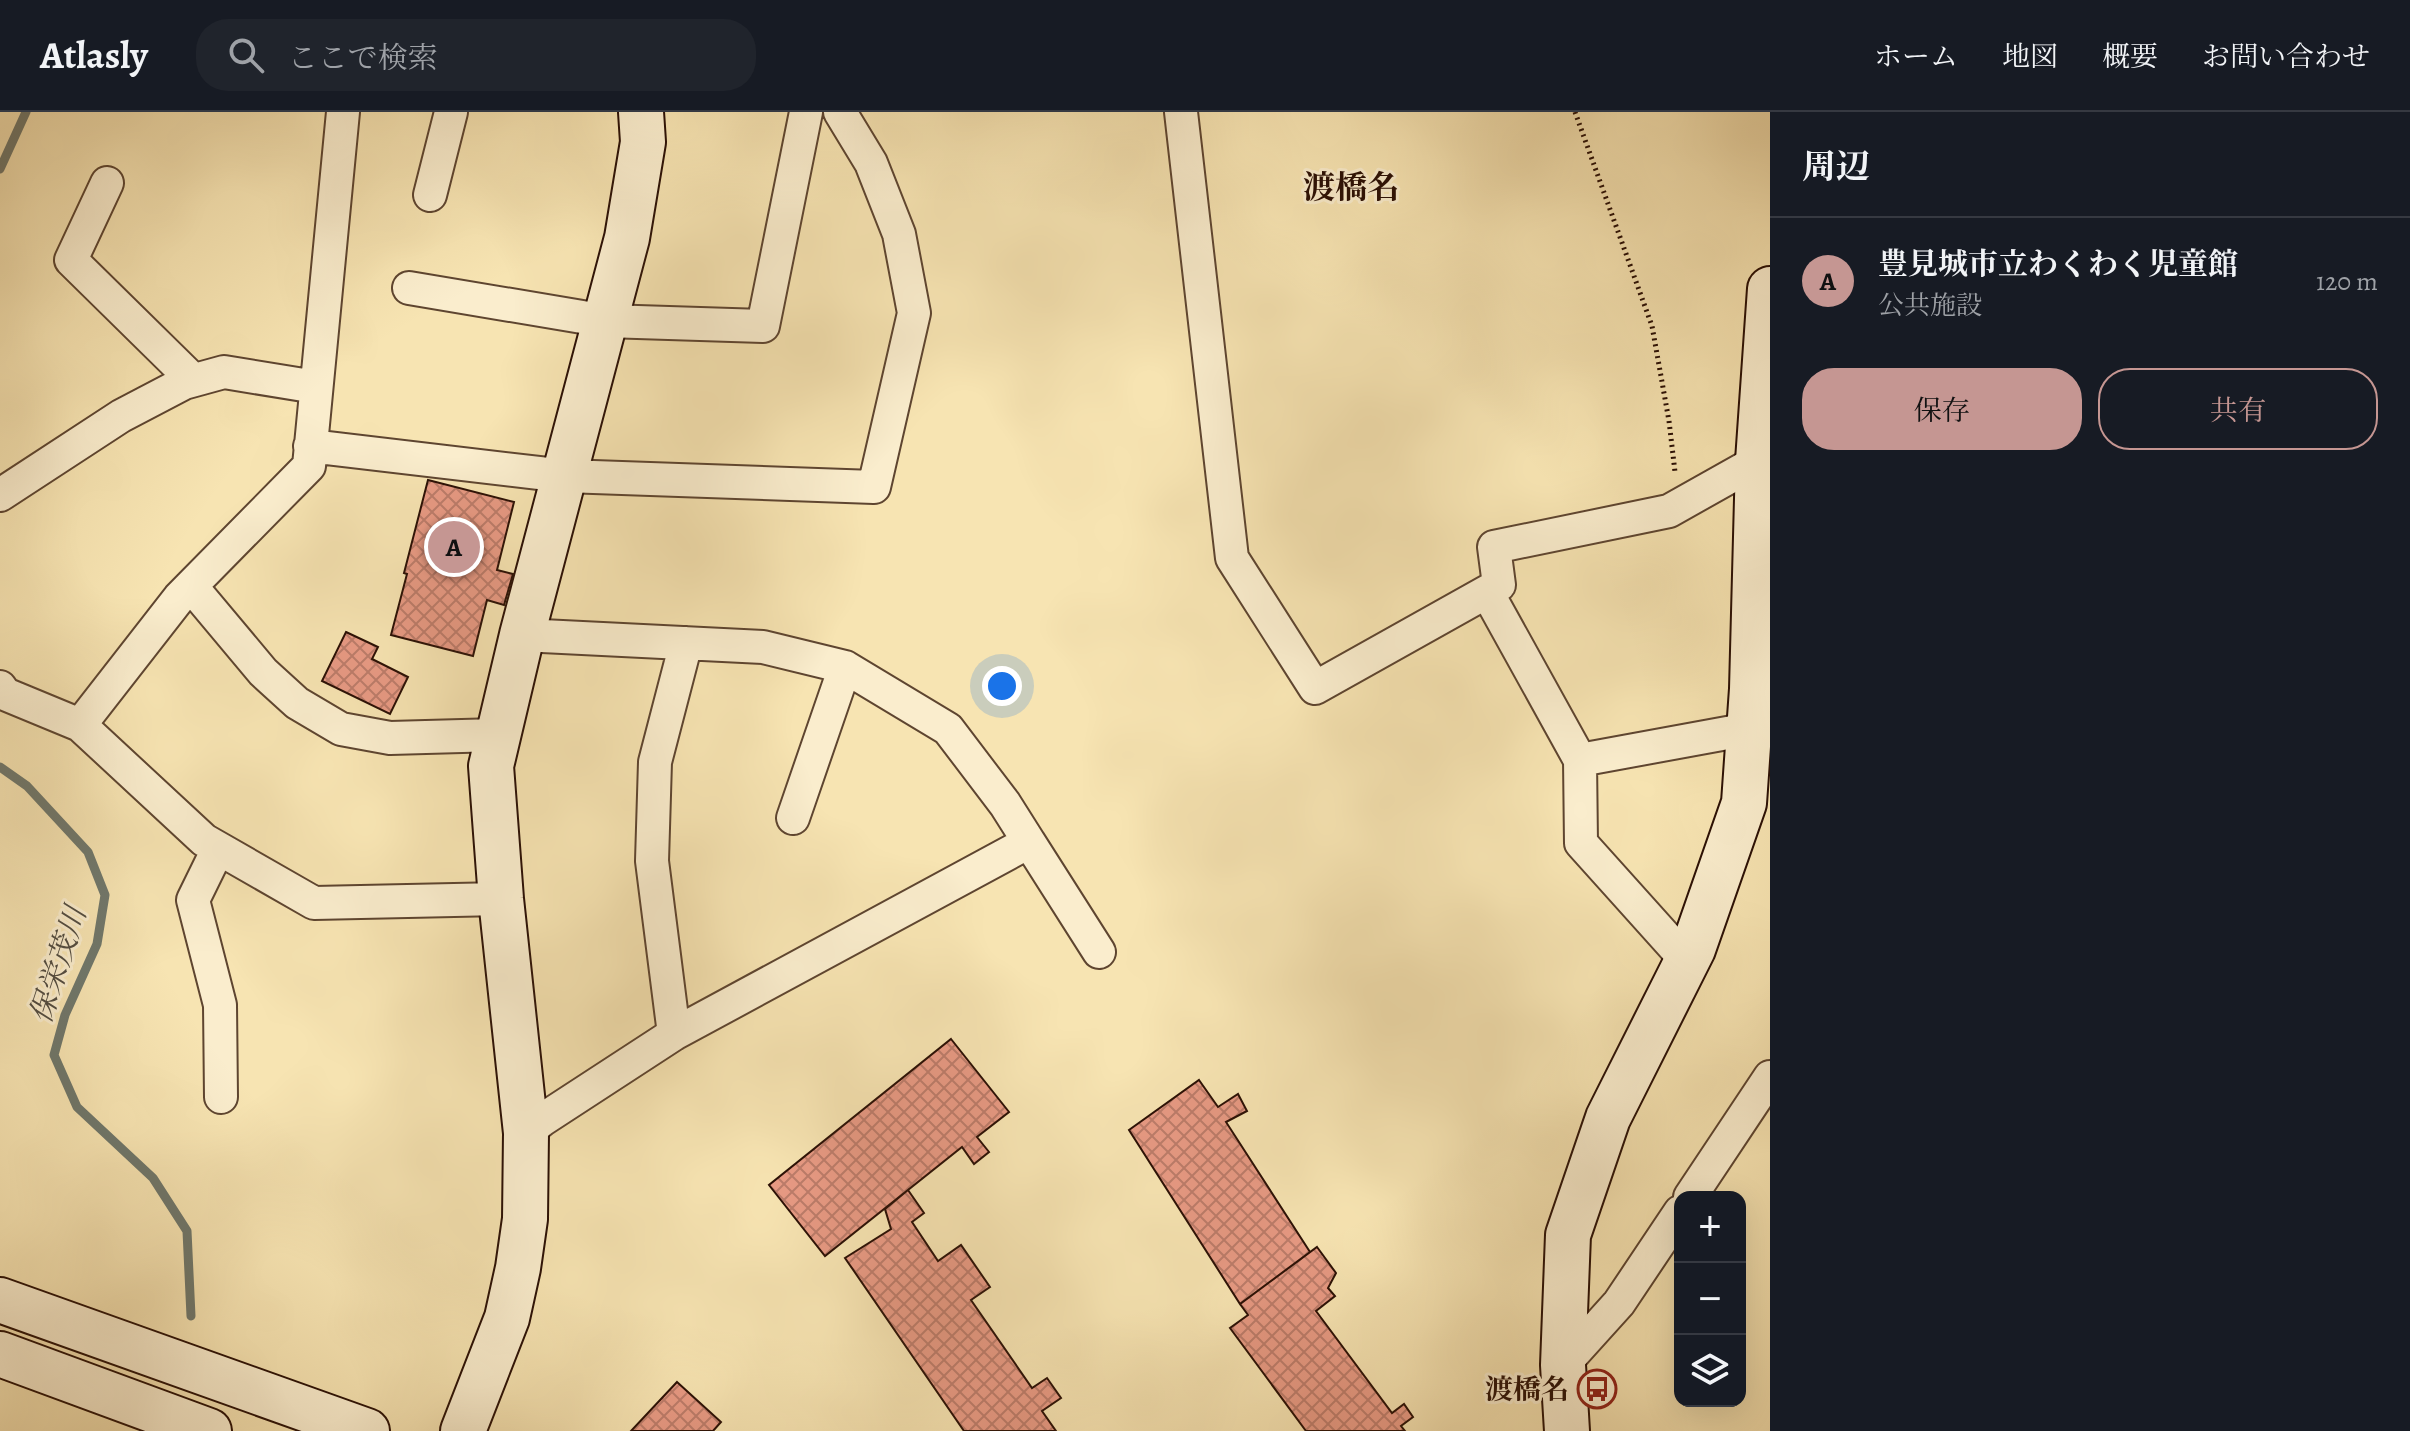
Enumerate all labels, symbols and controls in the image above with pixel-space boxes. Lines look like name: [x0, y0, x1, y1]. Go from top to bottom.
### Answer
search box: [196, 19, 756, 91]
text: Atlasly: [40, 29, 148, 81]
icon: search: [224, 33, 268, 77]
text: ここで検索: [288, 38, 438, 78]
text: ホーム: [1874, 38, 1958, 76]
text: 地図: [2002, 38, 2058, 76]
text: 概要: [2102, 38, 2158, 76]
text: お問い合わせ: [2202, 38, 2370, 76]
text: 周辺: [1802, 143, 1870, 190]
district label: 渡橋名: [1303, 165, 1399, 209]
text: 豊見城市立わくわく児童館: [1878, 244, 2238, 284]
text: A: [1820, 264, 1836, 299]
text: 120 m: [2316, 264, 2378, 299]
text: 公共施設: [1878, 288, 1982, 323]
button: 保存: [1802, 368, 2082, 450]
button: 共有: [2098, 368, 2378, 450]
pin: A: [428, 517, 480, 577]
your location: [982, 666, 1022, 706]
water label: 保栄茂川: [20, 899, 96, 1028]
map controls: [1674, 1191, 1746, 1407]
button: +: [1674, 1191, 1746, 1263]
button: −: [1674, 1263, 1746, 1335]
button: layers: [1674, 1335, 1746, 1407]
bus stop icon: 渡橋名: [1576, 1368, 1618, 1410]
place label: 渡橋名: [1485, 1371, 1569, 1409]

